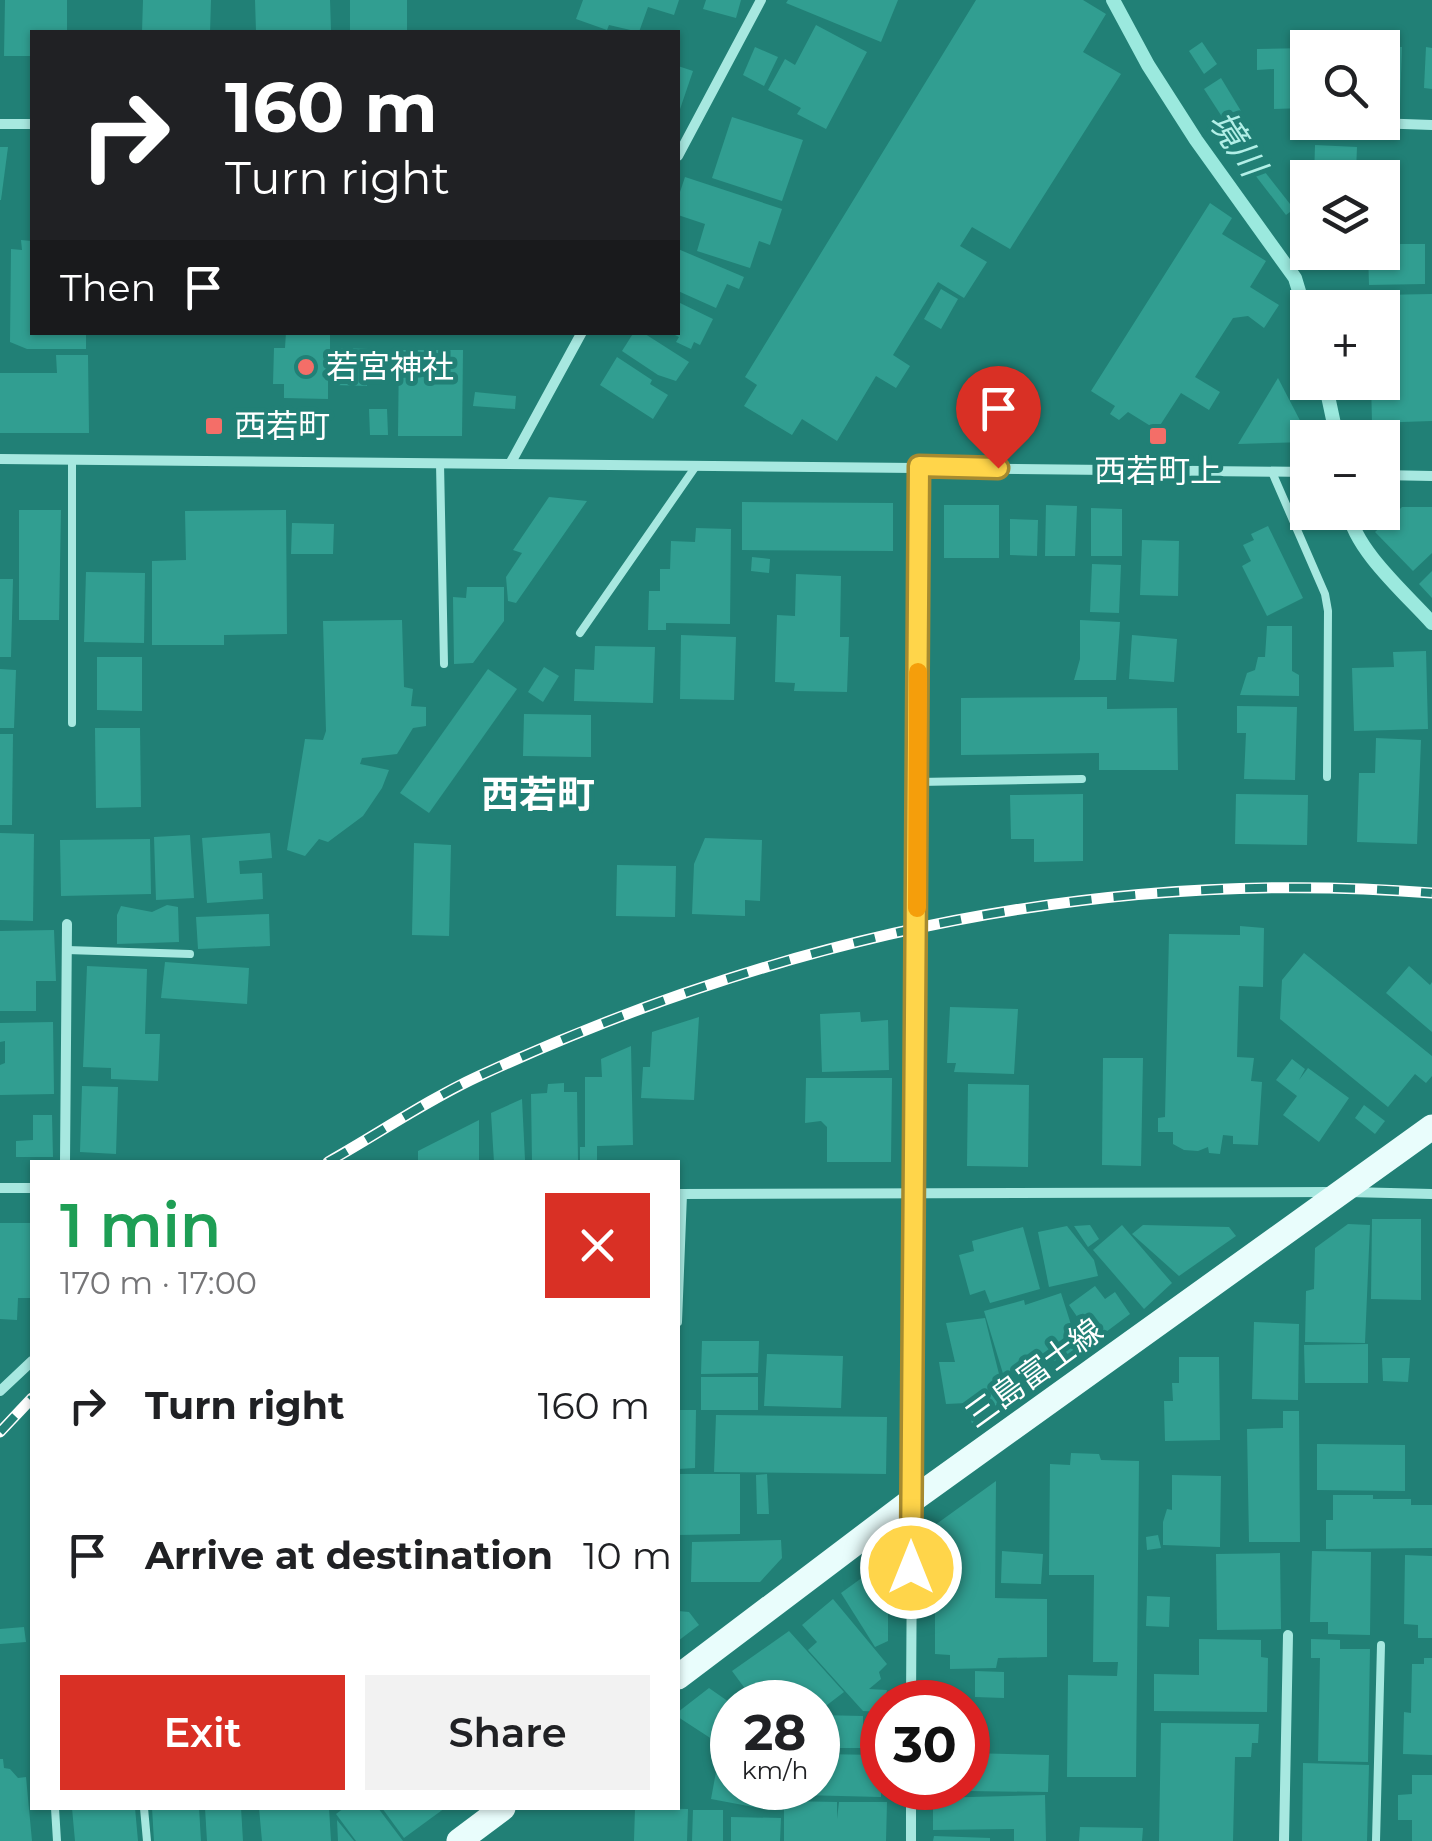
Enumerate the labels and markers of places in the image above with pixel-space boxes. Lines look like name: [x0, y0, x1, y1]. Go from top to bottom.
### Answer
place label: 若宮神社: [326, 347, 454, 386]
marker: 若宮神社: [295, 356, 317, 378]
pin: [956, 366, 1041, 469]
place label: 西若町: [234, 406, 330, 445]
marker: 西若町: [203, 415, 225, 437]
marker: 西若町上: [1147, 425, 1169, 447]
place label: 西若町上: [1094, 451, 1222, 490]

